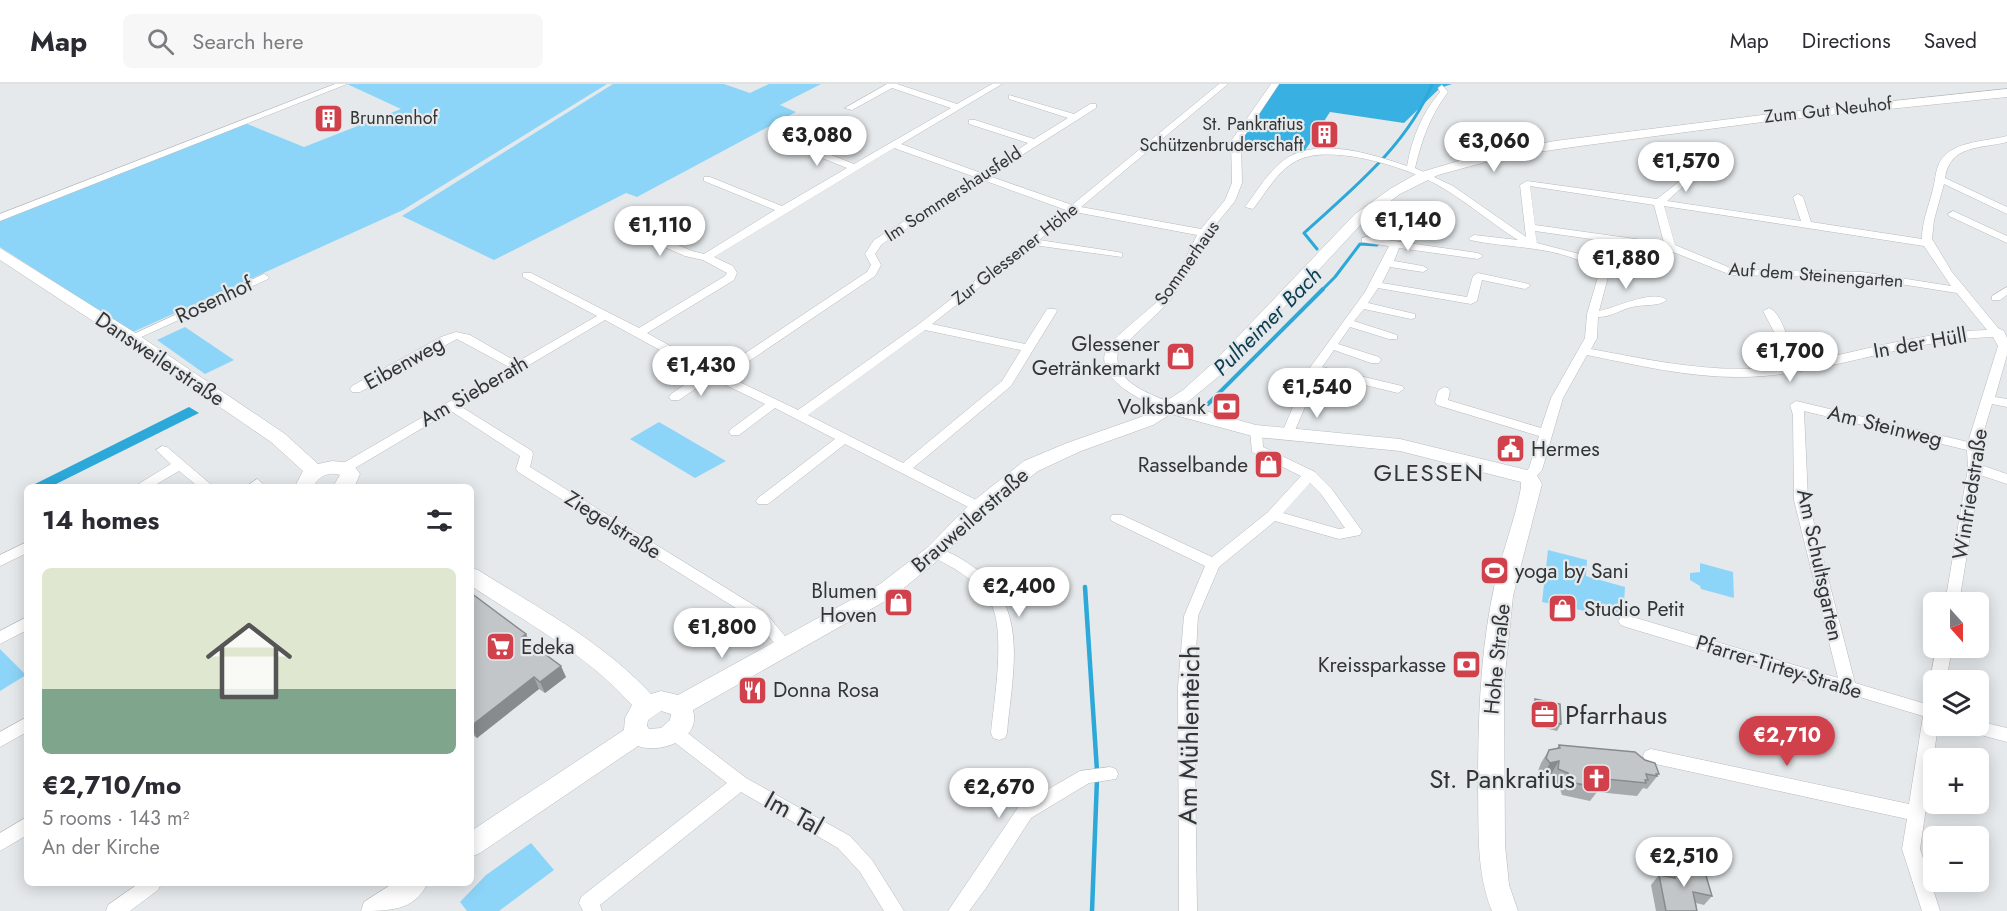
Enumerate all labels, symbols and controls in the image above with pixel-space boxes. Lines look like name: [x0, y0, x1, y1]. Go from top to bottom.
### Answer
search box: [123, 14, 543, 68]
text: Map: [30, 21, 87, 62]
icon: search: [144, 25, 177, 58]
text: Search here: [192, 25, 304, 57]
text: Map: [1730, 26, 1769, 56]
text: Directions: [1802, 26, 1891, 56]
text: Saved: [1924, 26, 1977, 56]
street label: Zum Gut Neuhof: [1763, 90, 1894, 130]
building icon: Brunnenhof: [313, 102, 345, 134]
place label: Brunnenhof: [350, 105, 439, 131]
place label: St. Pankratius Schützenbruderschaft: [1140, 111, 1304, 158]
pin: €3,080: [768, 116, 866, 167]
building icon: St. Pankratius Schützenbruderschaft: [1308, 118, 1340, 150]
text: €3,080: [782, 121, 852, 150]
pin: €3,060: [1445, 122, 1543, 173]
text: €3,060: [1458, 127, 1530, 156]
street label: Im Sommershausfeld: [880, 140, 1026, 248]
pin: €1,570: [1637, 142, 1735, 193]
text: €1,570: [1652, 147, 1720, 176]
street label: Zur Glessener Höhe: [947, 197, 1083, 311]
pin: €1,140: [1359, 201, 1457, 252]
pin: €1,110: [611, 206, 709, 257]
text: €1,140: [1374, 206, 1442, 235]
text: €1,110: [628, 211, 692, 240]
street label: Sommerhaus: [1148, 215, 1226, 311]
pin: €1,880: [1577, 239, 1675, 290]
text: €1,880: [1592, 244, 1660, 273]
street label: Auf dem Steinengarten: [1728, 256, 1904, 294]
water label: Pulheimer Bach: [1205, 259, 1329, 383]
street label: Rosenhof: [170, 269, 258, 331]
street label: Dansweilerstraße: [89, 305, 231, 414]
street label: In der Hüll: [1871, 320, 1969, 366]
street label: Eibenweg: [358, 329, 450, 397]
place label: Glessener Getränkemarkt: [1032, 329, 1161, 383]
pin: €1,700: [1741, 332, 1839, 383]
text: €1,700: [1756, 337, 1824, 366]
shop icon: Glessener Getränkemarkt: [1165, 340, 1197, 372]
pin: €1,430: [652, 346, 750, 397]
street label: Am Sieberath: [414, 348, 534, 434]
text: €1,430: [666, 351, 736, 380]
pin: €1,540: [1268, 368, 1366, 419]
text: €1,540: [1282, 373, 1352, 402]
bank icon: Volksbank: [1211, 391, 1243, 423]
place label: Volksbank: [1117, 392, 1207, 422]
street label: Am Steinweg: [1825, 397, 1945, 455]
street label: Winfriedstraße: [1945, 426, 1995, 562]
public building icon: Hermes: [1494, 433, 1526, 465]
place label: Hermes: [1531, 434, 1600, 464]
shop icon: Rasselbande: [1253, 449, 1285, 481]
place label: Rasselbande: [1138, 450, 1248, 480]
district label: GLESSEN: [1373, 455, 1485, 490]
street label: Brauweilerstraße: [905, 460, 1035, 579]
street label: Ziegelstraße: [559, 483, 667, 567]
street label: Am Schultsgarten: [1789, 486, 1851, 644]
text: 14 homes: [42, 501, 159, 539]
icon: filters: [423, 504, 456, 537]
sports icon: yoga by Sani: [1478, 555, 1510, 587]
place label: yoga by Sani: [1515, 556, 1629, 586]
pin: €2,400: [970, 567, 1068, 618]
text: €2,400: [982, 572, 1056, 601]
place label: Blumen Hoven: [811, 576, 877, 630]
shop icon: Blumen Hoven: [882, 587, 914, 619]
north arrow: [1923, 592, 1989, 658]
map controls: [1923, 592, 1989, 892]
shop icon: Studio Petit: [1547, 593, 1579, 625]
place label: Studio Petit: [1584, 594, 1684, 624]
street label: Hohe Straße: [1476, 602, 1518, 716]
icon: home: [195, 607, 303, 715]
pin: €1,800: [673, 608, 771, 659]
text: €1,800: [688, 613, 756, 642]
street label: Pfarrer-Tirtey-Straße: [1692, 627, 1866, 707]
supermarket icon: Edeka: [484, 631, 516, 663]
place label: Edeka: [521, 632, 575, 662]
street label: Am Mühlenteich: [1168, 645, 1210, 825]
bank icon: Kreissparkasse: [1451, 649, 1483, 681]
place label: Kreissparkasse: [1318, 650, 1446, 680]
button: layers: [1923, 670, 1989, 736]
restaurant icon: Donna Rosa: [736, 674, 768, 706]
place label: Donna Rosa: [773, 675, 879, 705]
place label: Pfarrhaus: [1565, 696, 1667, 734]
office icon: Pfarrhaus: [1528, 699, 1560, 731]
pin: €2,710: [1738, 716, 1836, 767]
text: €2,710: [1753, 721, 1821, 750]
button: +: [1923, 748, 1989, 814]
place label: St. Pankratius: [1429, 760, 1575, 798]
church icon: St. Pankratius: [1580, 763, 1612, 795]
text: €2,710/mo: [42, 766, 181, 804]
pin: €2,670: [950, 768, 1048, 819]
text: €2,670: [963, 773, 1035, 802]
street label: Im Tal: [757, 781, 831, 845]
text: 5 rooms · 143 m²: [42, 804, 189, 833]
button: −: [1923, 826, 1989, 892]
text: An der Kirche: [42, 833, 160, 862]
pin: €2,510: [1635, 837, 1733, 888]
text: €2,510: [1649, 842, 1719, 871]

